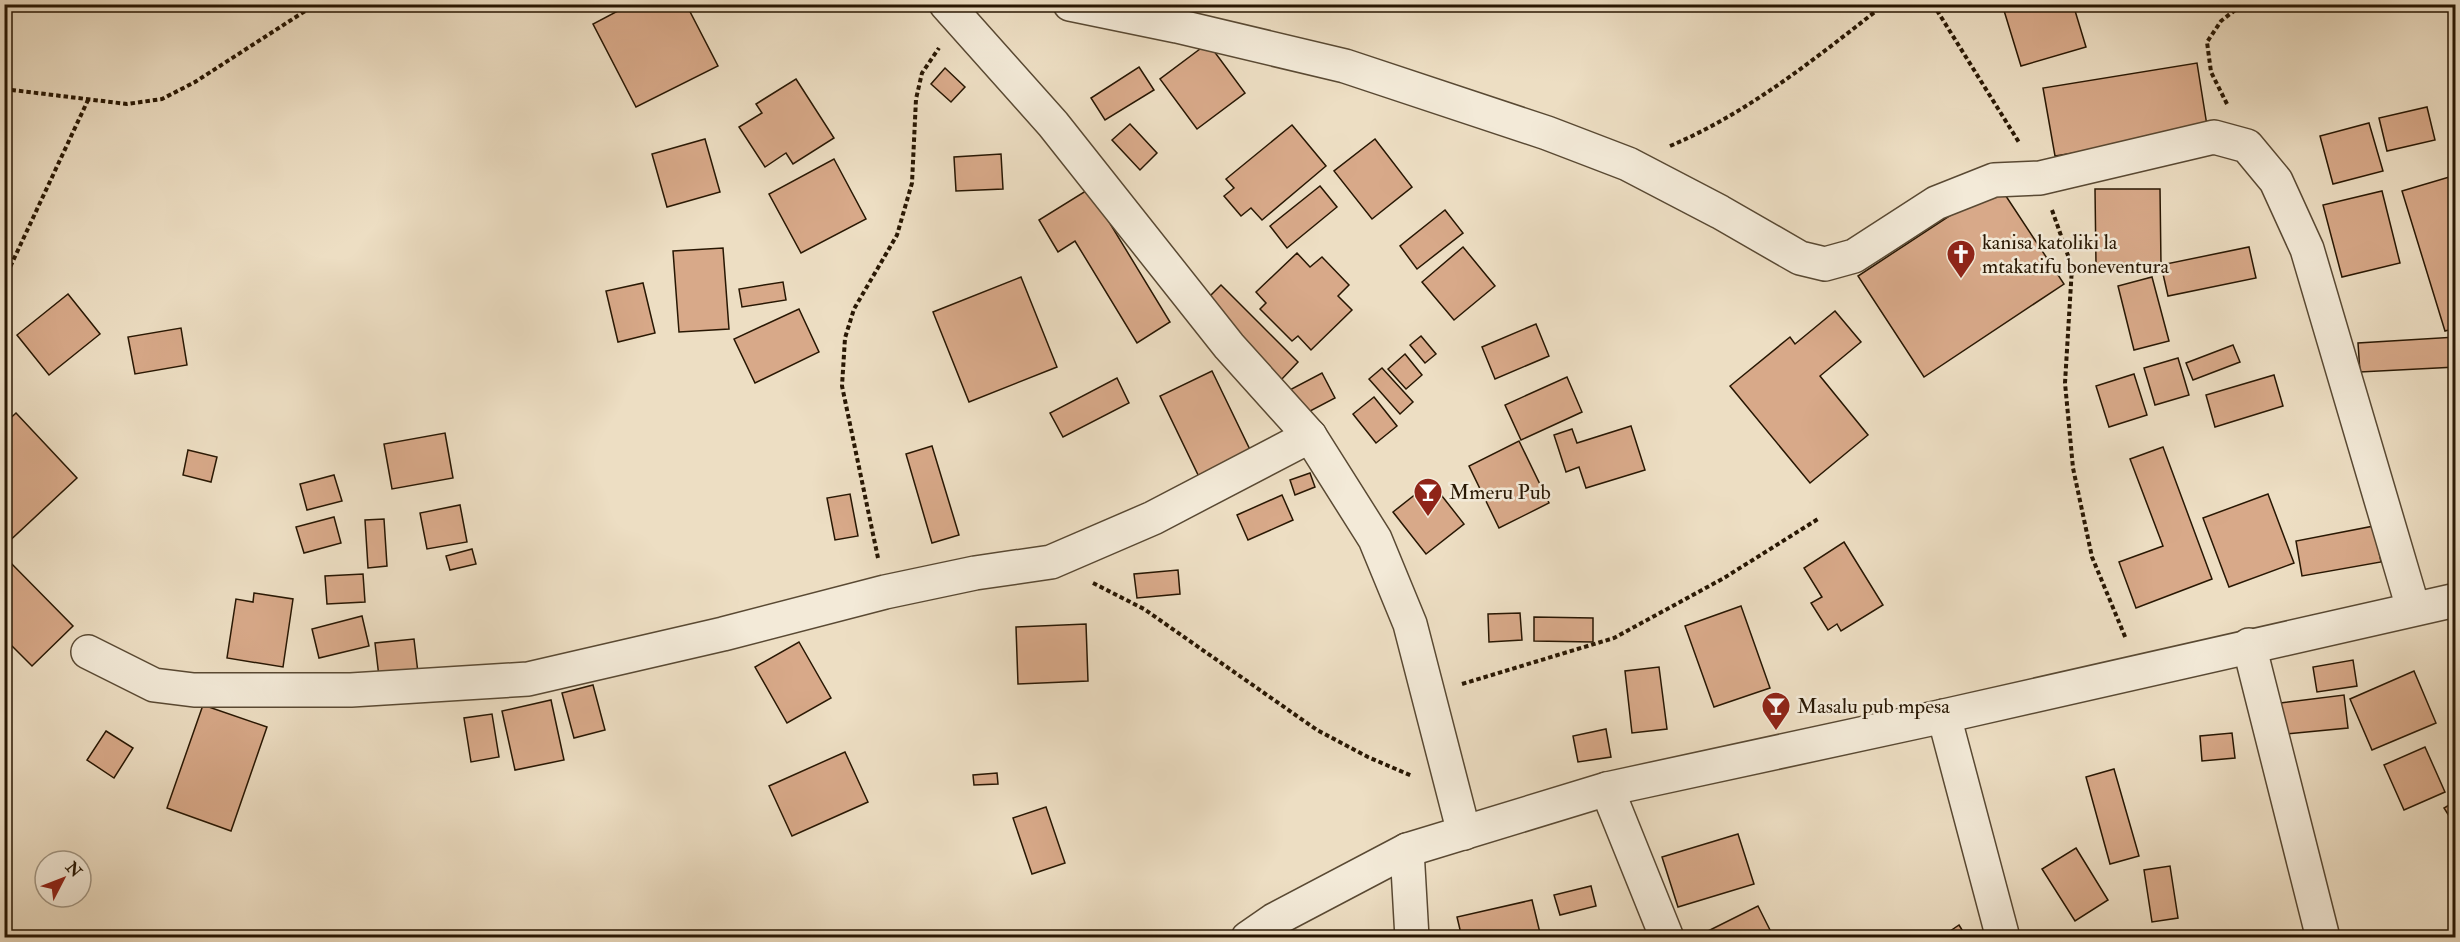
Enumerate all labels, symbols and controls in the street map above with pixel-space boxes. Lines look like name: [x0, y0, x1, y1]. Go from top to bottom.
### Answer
place label: kanisa katoliki la mtakatifu boneventura: [1982, 229, 2169, 280]
church icon: kanisa katoliki la mtakatifu boneventura: [1945, 238, 1977, 280]
bar icon: Mmeru Pub: [1412, 476, 1444, 518]
place label: Mmeru Pub: [1449, 479, 1551, 506]
bar icon: Masalu pub mpesa: [1760, 690, 1792, 732]
place label: Masalu pub mpesa: [1797, 693, 1950, 720]
north arrow: [33, 849, 93, 909]
text: N: [61, 857, 86, 882]

